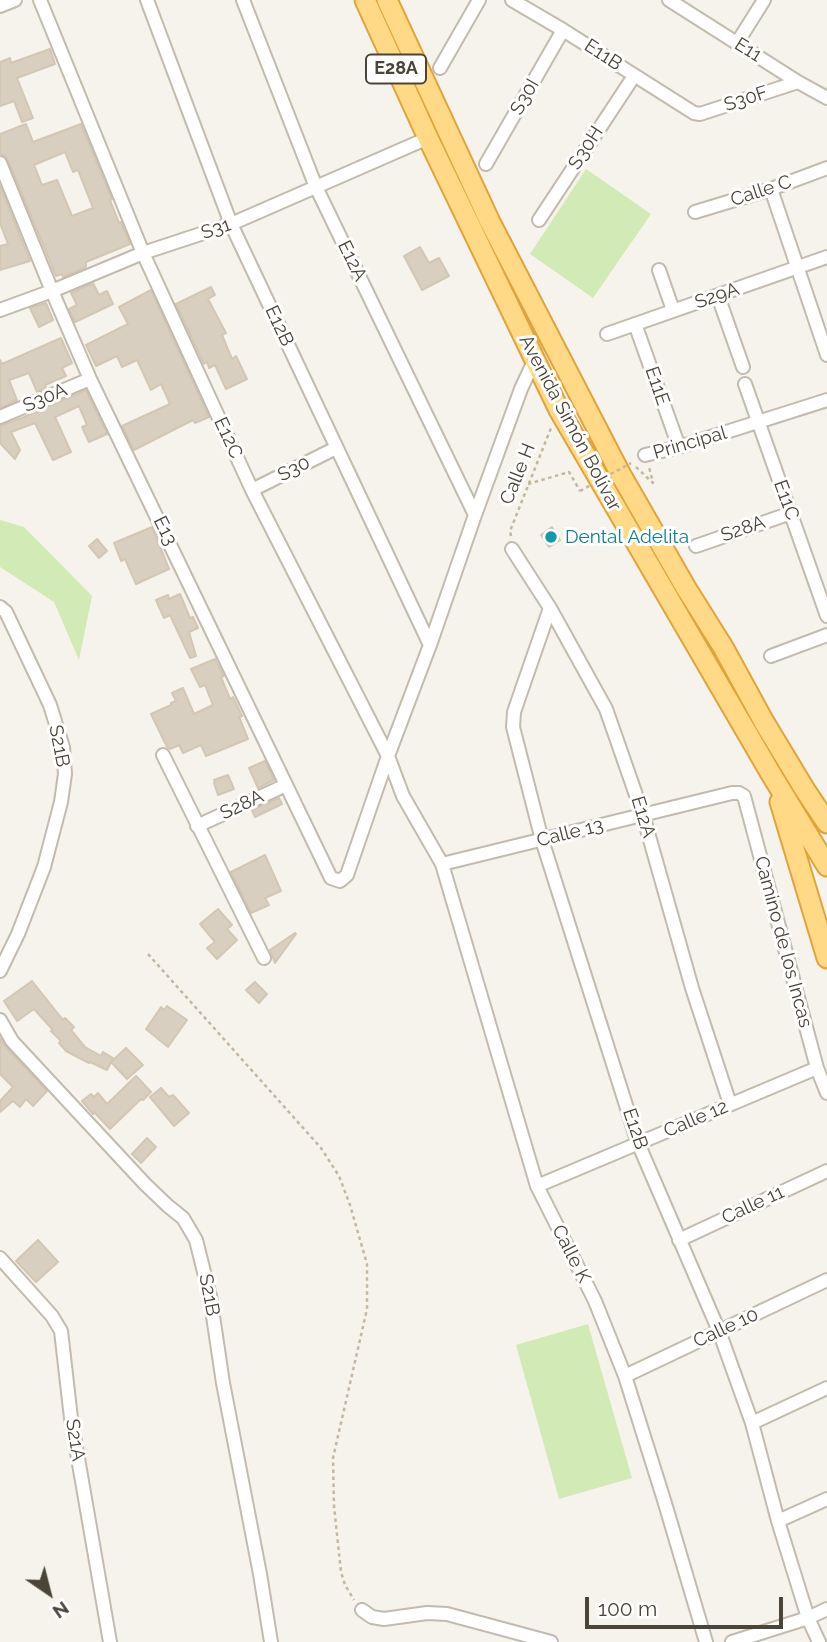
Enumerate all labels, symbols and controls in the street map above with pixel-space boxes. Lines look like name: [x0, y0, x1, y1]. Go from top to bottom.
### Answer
street label: E11: [730, 33, 766, 67]
street label: E11B: [580, 34, 626, 76]
road number: E28A: [366, 55, 426, 84]
street label: S30I: [506, 75, 544, 119]
street label: S30F: [721, 81, 771, 117]
street label: S30H: [564, 122, 608, 174]
street label: Calle C: [728, 170, 794, 212]
street label: S31: [198, 213, 234, 245]
street label: E12A: [332, 237, 372, 285]
street label: S29A: [692, 278, 742, 314]
street label: E12B: [260, 302, 298, 350]
street label: Avenida Simón Bolívar: [514, 331, 626, 515]
street label: E11E: [640, 364, 674, 408]
street label: S30A: [19, 379, 71, 417]
street label: E12C: [209, 414, 247, 462]
street label: Principal: [651, 422, 729, 464]
street label: Calle H: [495, 440, 541, 508]
street label: S30: [274, 451, 314, 487]
street label: E11C: [768, 477, 804, 523]
street label: S28A: [718, 511, 768, 547]
street label: E13: [148, 513, 182, 549]
place label: Dental Adelita: [565, 526, 689, 548]
marker: Dental Adelita: [543, 529, 559, 545]
street label: S21B: [44, 723, 74, 769]
street label: S28A: [217, 785, 267, 825]
street label: E12A: [626, 793, 660, 841]
street label: Calle 13: [534, 814, 606, 852]
street label: Camino de los Incas: [749, 854, 817, 1030]
street label: Calle 12: [660, 1095, 732, 1143]
street label: E12B: [617, 1105, 653, 1153]
street label: Calle 11: [718, 1181, 788, 1229]
street label: Calle K: [547, 1221, 595, 1287]
street label: S21B: [194, 1272, 224, 1318]
street label: Calle 10: [690, 1303, 762, 1353]
street label: S21A: [60, 1417, 90, 1463]
north arrow: [14, 1558, 84, 1628]
scale bar: [589, 1582, 787, 1626]
text: 100 m: [598, 1596, 657, 1621]
text: N: [49, 1597, 73, 1623]

